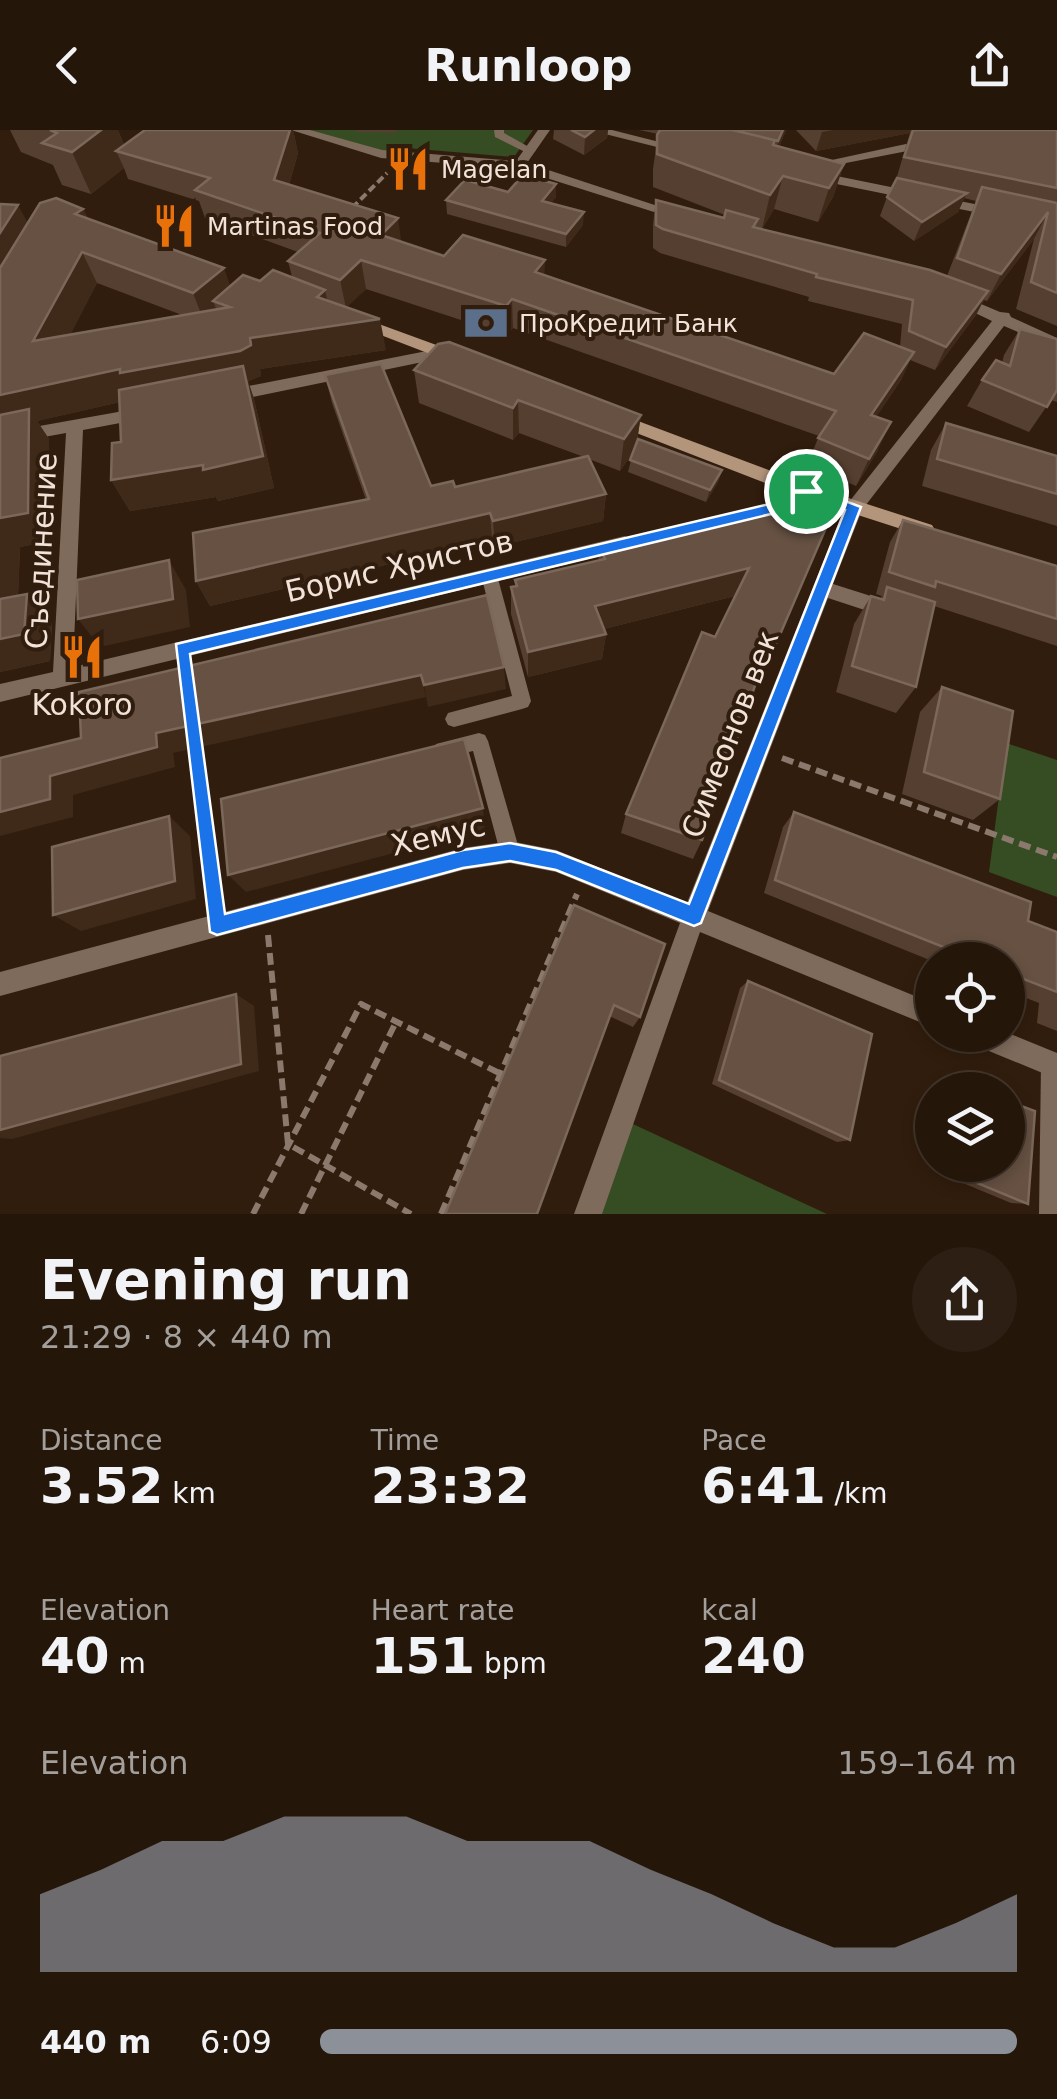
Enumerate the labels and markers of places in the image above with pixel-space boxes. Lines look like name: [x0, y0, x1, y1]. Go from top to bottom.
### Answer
restaurant icon: Magelan: [384, 145, 432, 193]
place label: Magelan: [441, 155, 547, 184]
restaurant icon: Martinas Food: [150, 202, 198, 250]
place label: Martinas Food: [207, 212, 383, 241]
bank icon: ПроКредит Банк: [462, 299, 510, 347]
place label: ПроКредит Банк: [519, 309, 738, 338]
pin: [764, 449, 849, 534]
restaurant icon: Kokoro: [58, 633, 106, 681]
place label: Kokoro: [31, 687, 133, 722]

